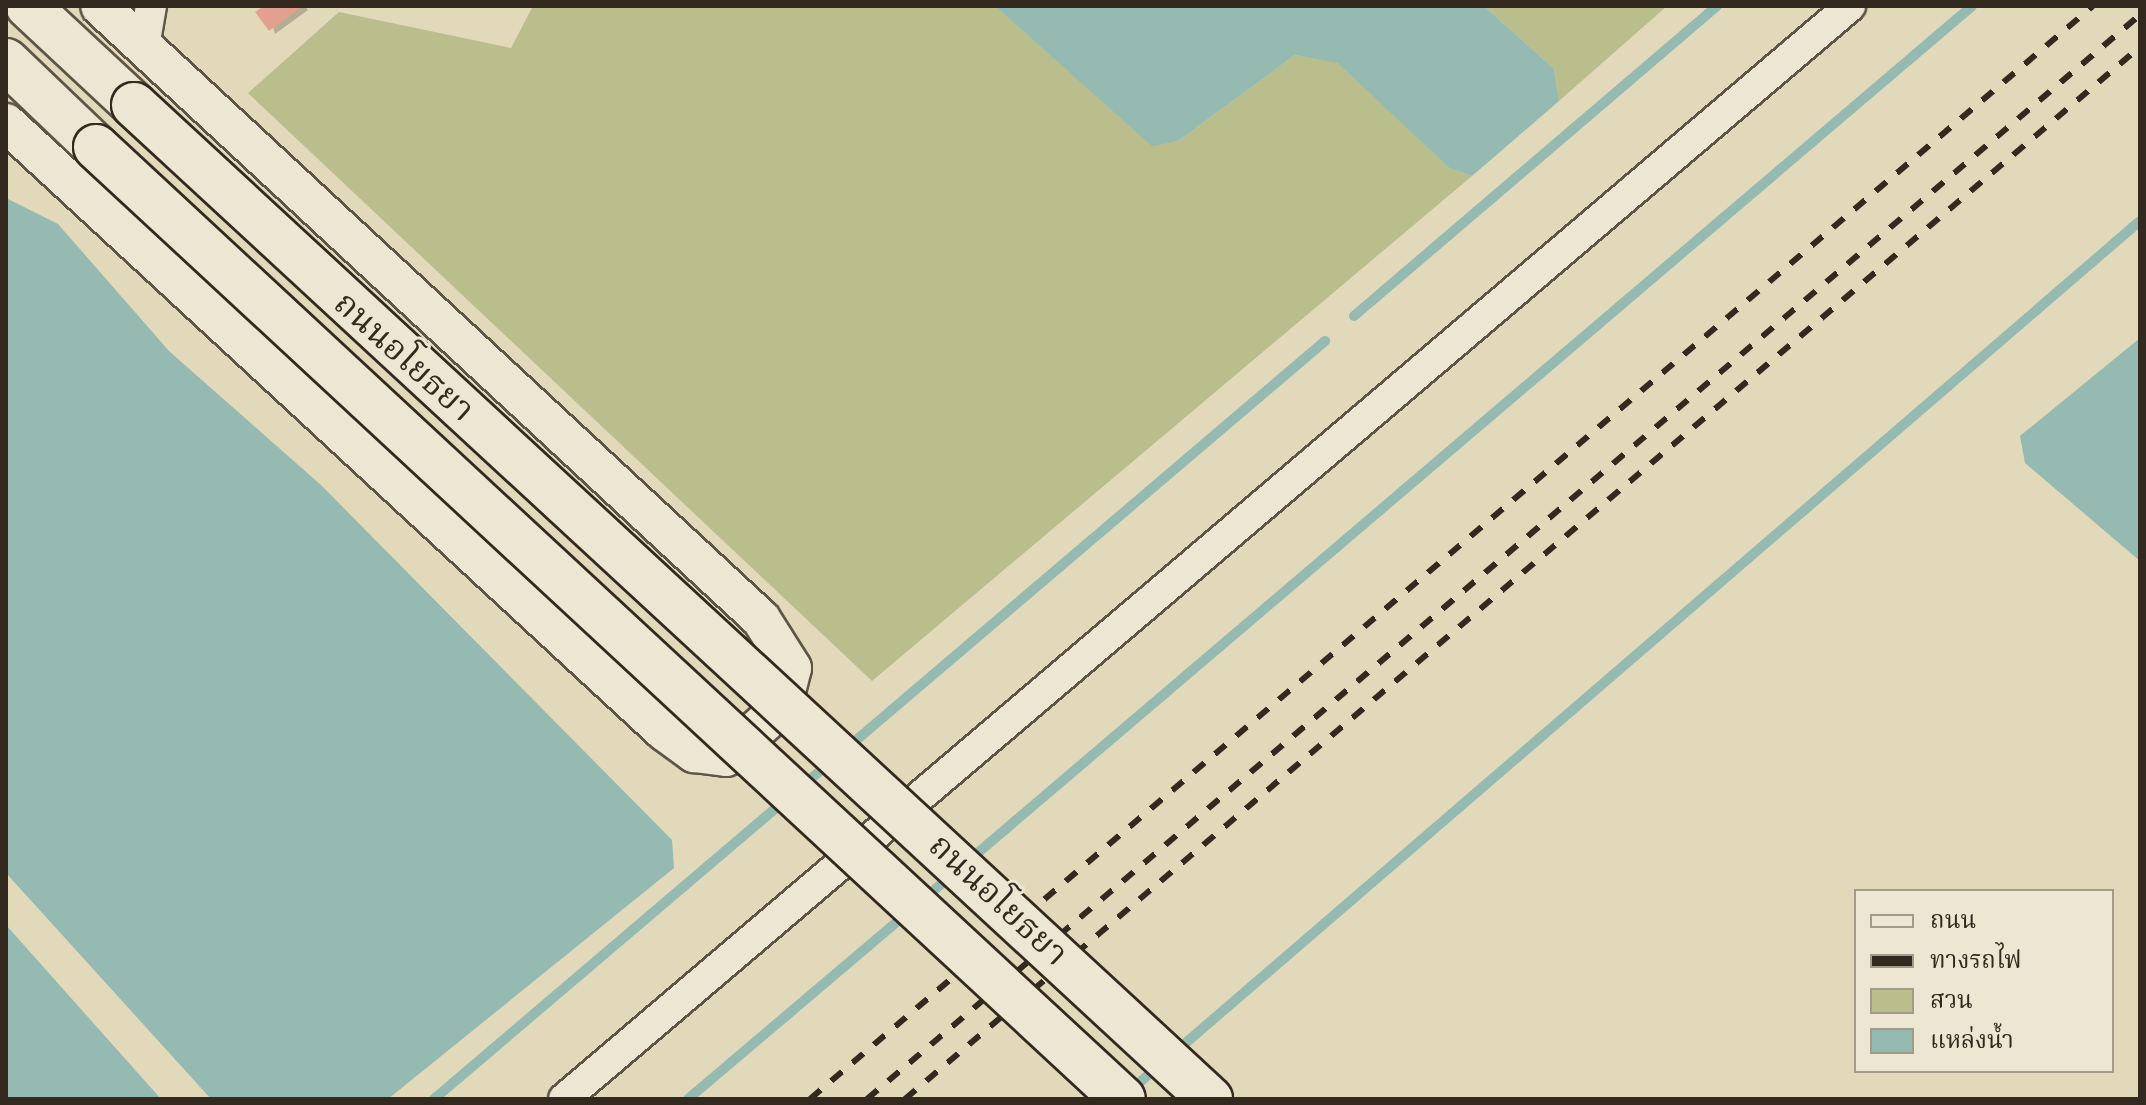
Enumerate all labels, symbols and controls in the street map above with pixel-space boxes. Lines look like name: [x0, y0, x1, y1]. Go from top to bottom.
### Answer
street label: ถนนอโยธยา: [325, 283, 483, 431]
street label: ถนนอโยธยา: [920, 825, 1076, 975]
legend: [1854, 889, 2114, 1073]
text: ถนน: [1930, 904, 1976, 937]
text: ทางรถไฟ: [1930, 944, 2022, 977]
text: สวน: [1930, 984, 1973, 1017]
text: แหล่งน้ำ: [1930, 1024, 2014, 1057]

